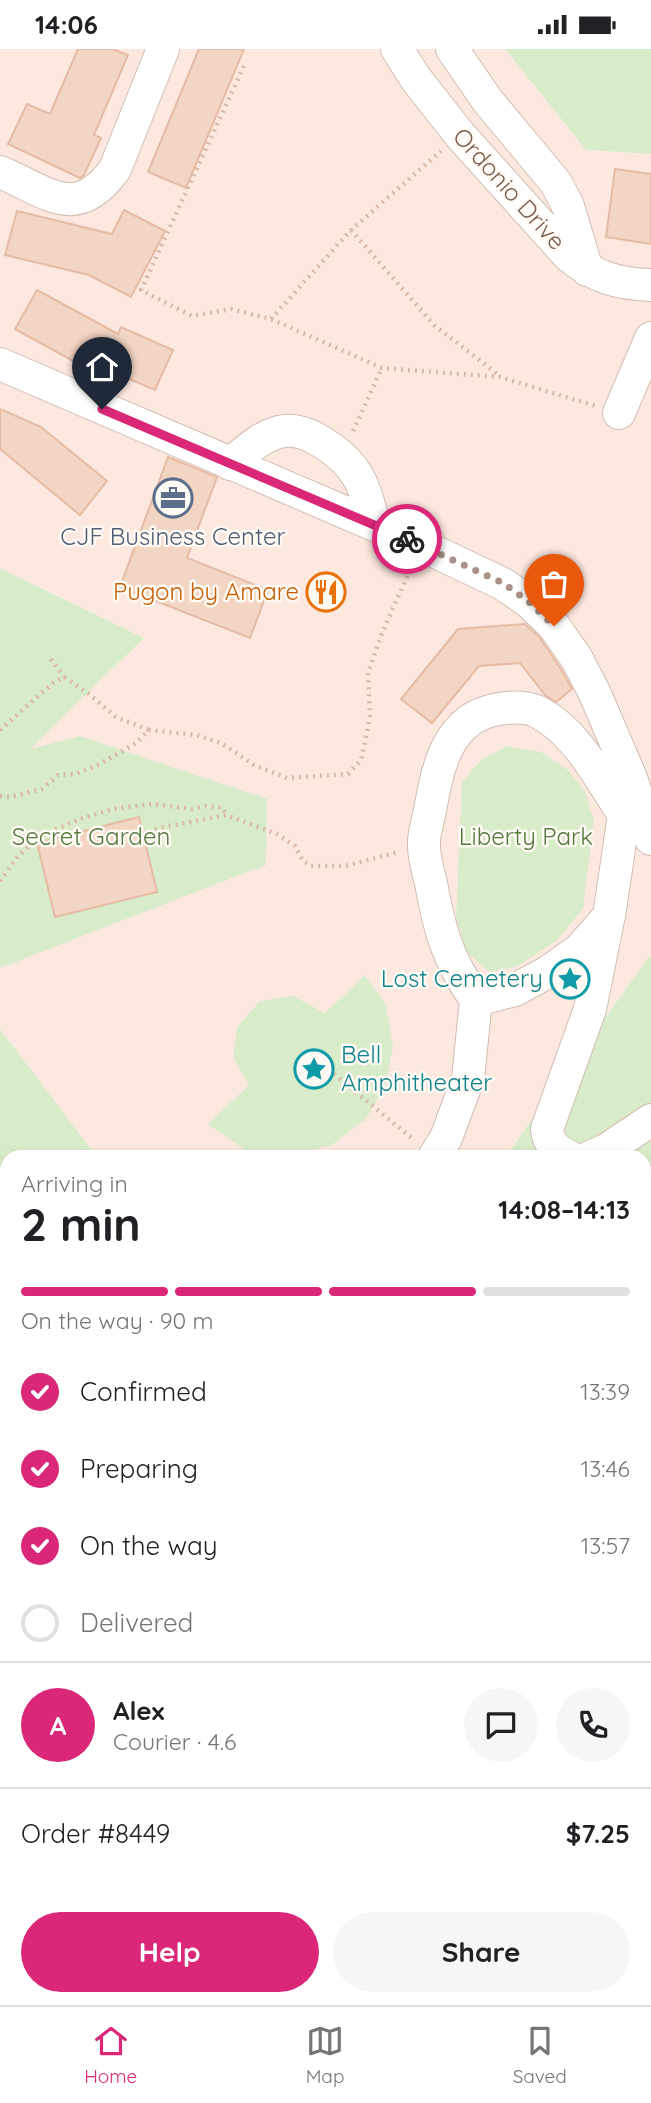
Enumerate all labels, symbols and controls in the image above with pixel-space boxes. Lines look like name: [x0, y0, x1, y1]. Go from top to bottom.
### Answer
text: 14:06: [35, 8, 98, 41]
street label: Ordonio Drive: [447, 121, 572, 256]
pin: [72, 337, 132, 409]
icon: home: [83, 348, 121, 386]
office icon: CJF Business Center: [152, 477, 194, 519]
courier: [372, 504, 442, 574]
icon: bike: [388, 520, 426, 558]
place label: CJF Business Center: [60, 521, 286, 551]
pin: [524, 554, 584, 626]
icon: bag: [535, 565, 573, 603]
restaurant icon: Pugon by Amare: [305, 571, 347, 613]
place label: Pugon by Amare: [113, 576, 299, 606]
park label: Secret Garden: [12, 821, 170, 851]
park label: Liberty Park: [459, 821, 593, 851]
place icon: Lost Cemetery: [549, 958, 591, 1000]
place label: Lost Cemetery: [381, 963, 543, 993]
place label: Bell Amphitheater: [341, 1039, 493, 1097]
place icon: Bell Amphitheater: [293, 1048, 335, 1090]
text: Arriving in: [21, 1169, 128, 1198]
text: 14:08–14:13: [498, 1193, 630, 1226]
text: 2 min: [21, 1195, 141, 1253]
text: On the way · 90 m: [21, 1306, 214, 1335]
icon: check: [21, 1373, 59, 1411]
text: Confirmed: [80, 1375, 207, 1408]
text: 13:39: [580, 1377, 630, 1406]
icon: check: [21, 1450, 59, 1488]
text: Preparing: [80, 1452, 198, 1485]
text: 13:46: [581, 1454, 630, 1483]
icon: check: [21, 1527, 59, 1565]
text: On the way: [80, 1529, 218, 1562]
text: 13:57: [581, 1531, 630, 1560]
text: Delivered: [80, 1606, 193, 1639]
button: chat: [464, 1688, 538, 1762]
button: phone: [556, 1688, 630, 1762]
text: Alex: [113, 1694, 164, 1727]
text: A: [50, 1709, 66, 1742]
text: Courier · 4.6: [113, 1727, 236, 1756]
text: Order #8449: [21, 1817, 170, 1850]
text: $7.25: [566, 1817, 630, 1850]
button: Help: [21, 1912, 319, 1992]
button: Share: [333, 1912, 630, 1992]
tab: Home: [84, 2022, 137, 2088]
tab: Map: [306, 2022, 344, 2088]
tab: Saved: [513, 2022, 567, 2088]

